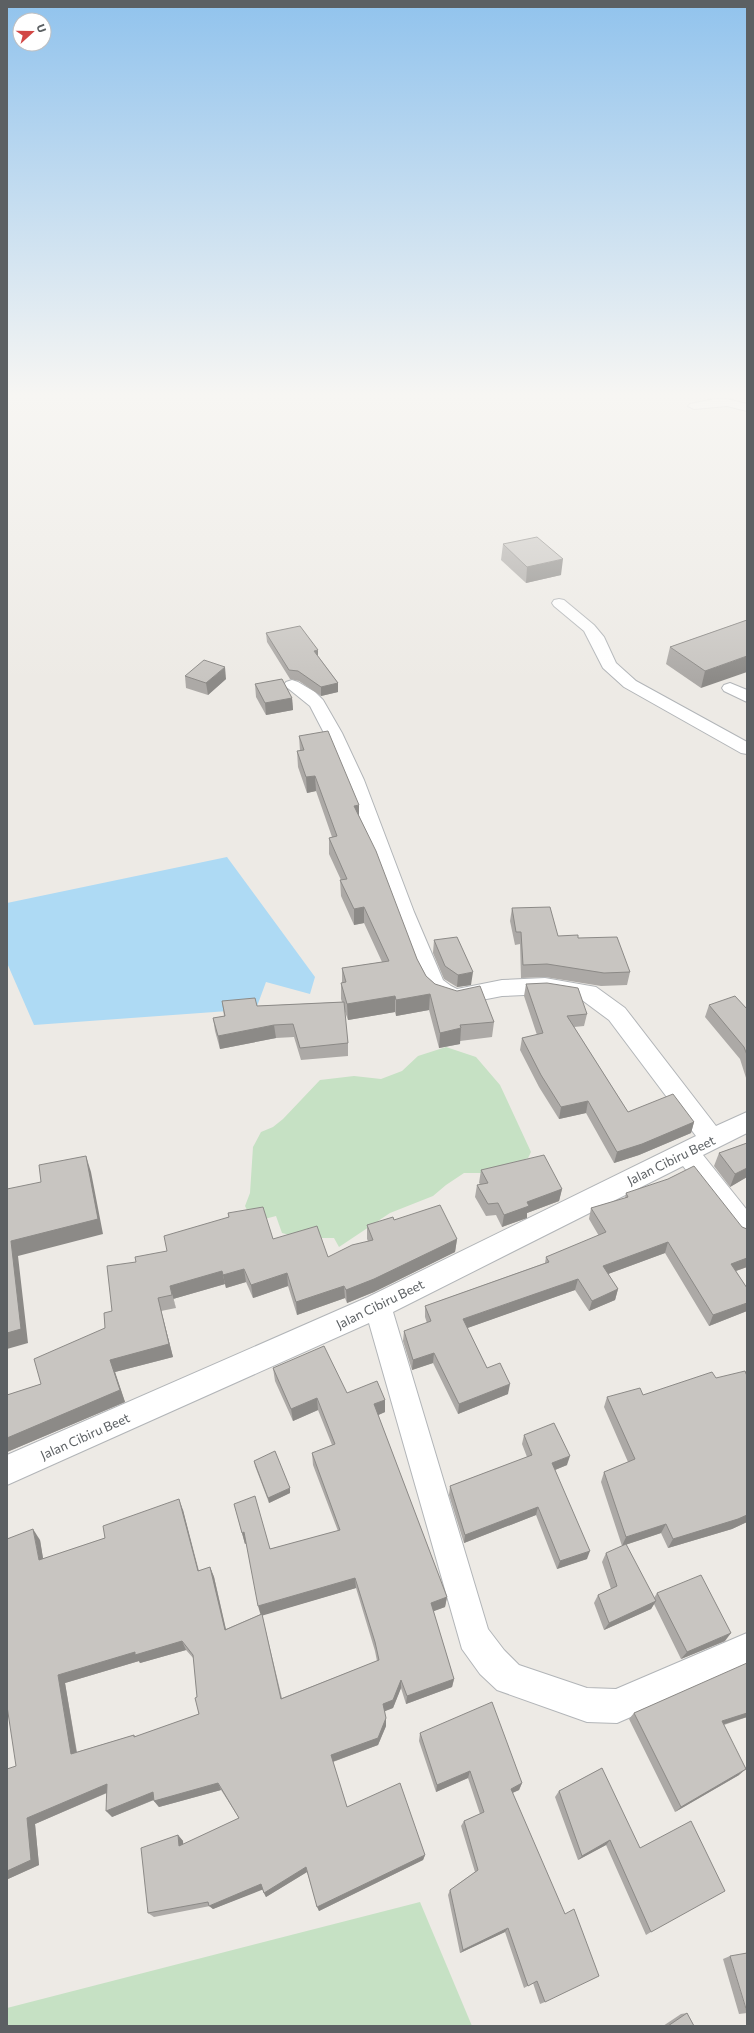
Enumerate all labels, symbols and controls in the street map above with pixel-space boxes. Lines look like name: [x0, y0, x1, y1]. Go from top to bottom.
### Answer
north arrow: [12, 12, 52, 52]
text: U: [34, 22, 49, 34]
street label: Jalan Cibiru Beet: [624, 1132, 718, 1188]
street label: Jalan Cibiru Beet: [333, 1276, 427, 1332]
street label: Jalan Cibiru Beet: [38, 1409, 132, 1463]

